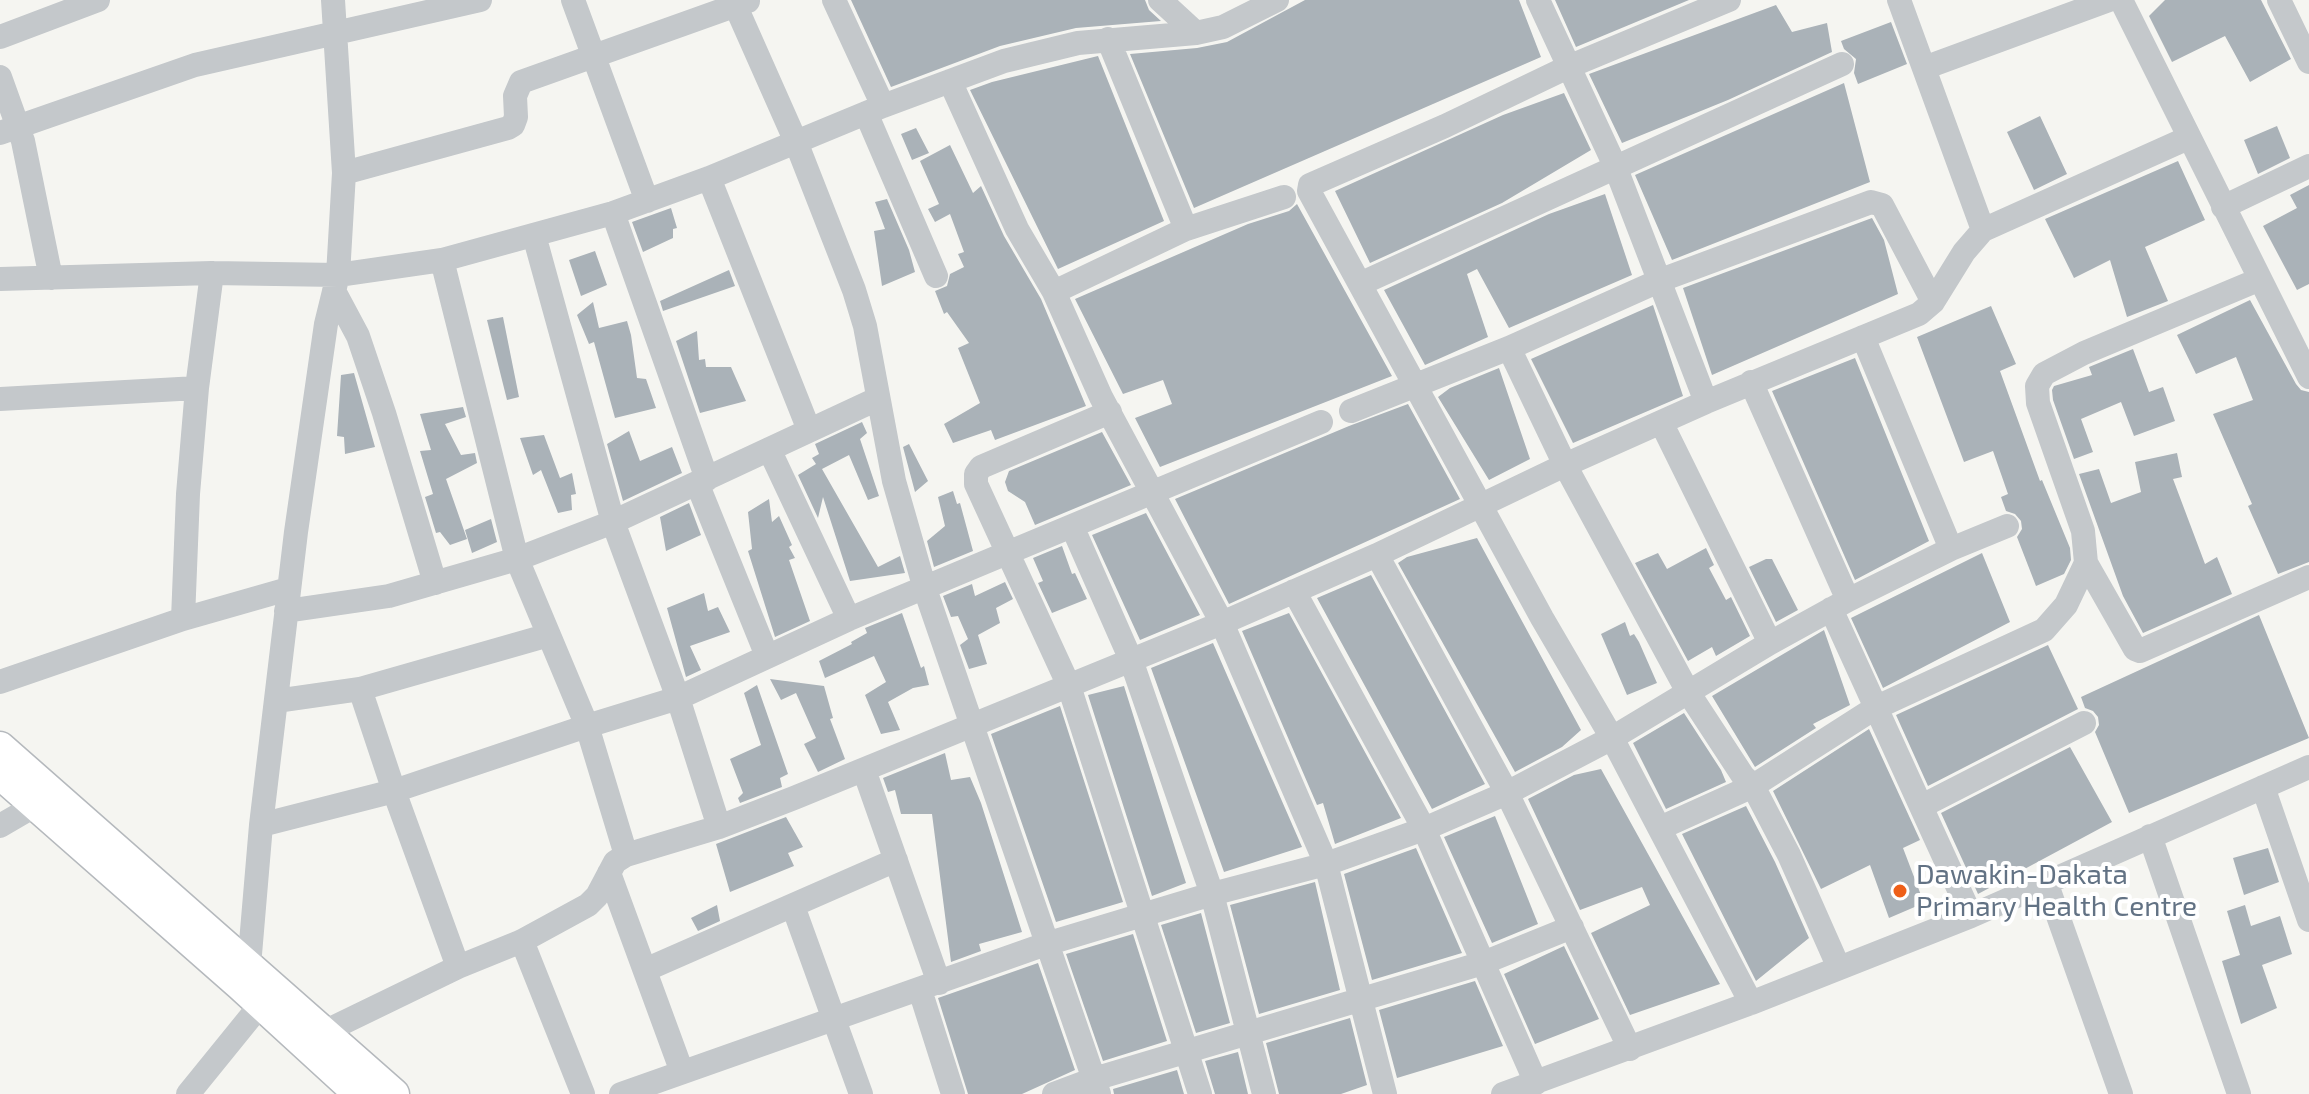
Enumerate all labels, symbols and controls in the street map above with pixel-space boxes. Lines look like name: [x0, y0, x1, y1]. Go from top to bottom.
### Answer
place label: Dawakin-Dakata Primary Health Centre: [1916, 858, 2197, 924]
marker: Dawakin-Dakata Primary Health Centre: [1891, 882, 1909, 900]

